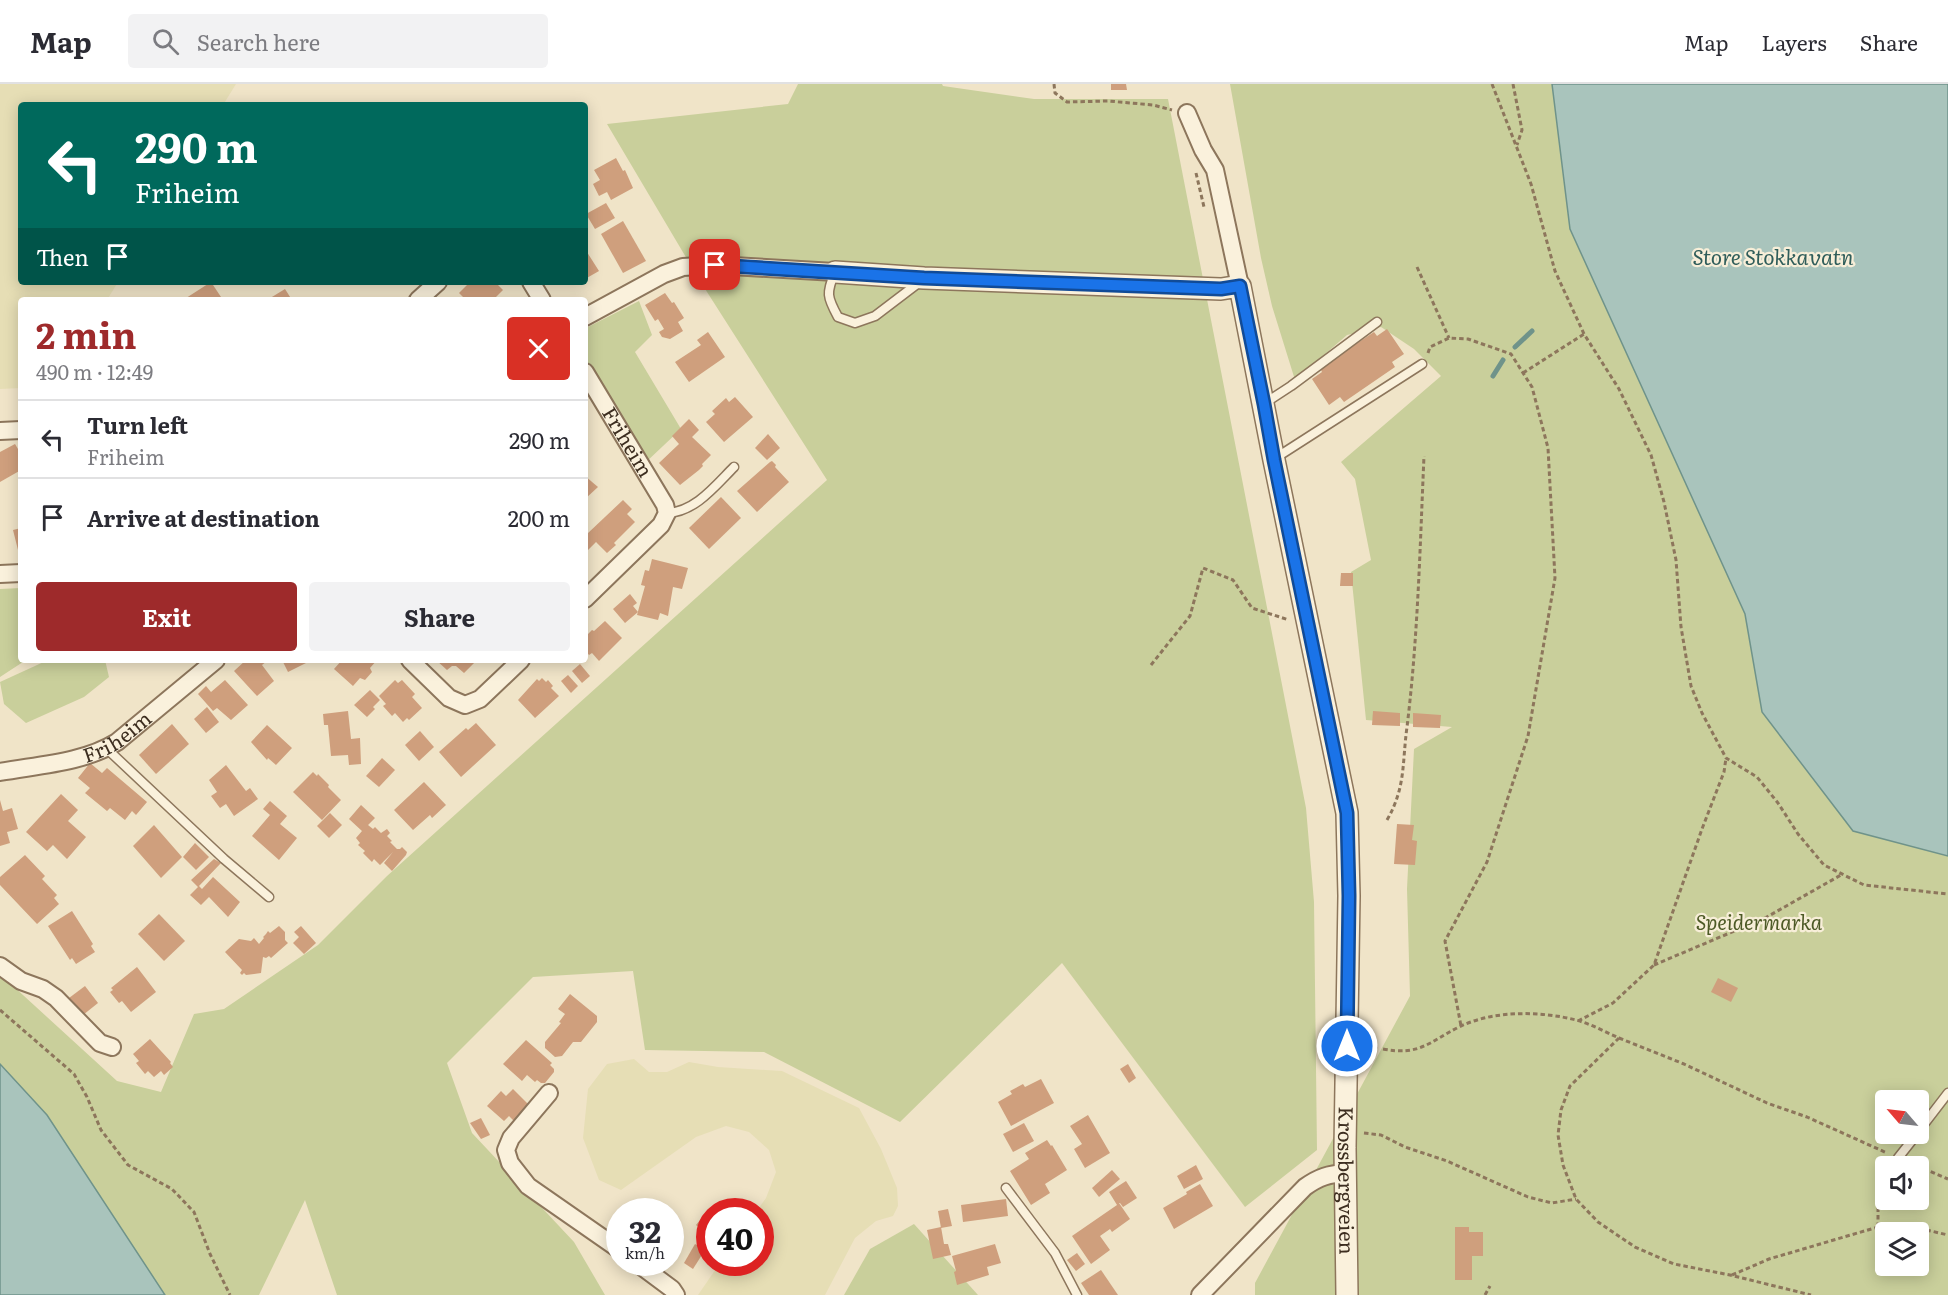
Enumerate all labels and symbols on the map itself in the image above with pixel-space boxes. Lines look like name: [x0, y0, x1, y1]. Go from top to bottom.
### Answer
pin: [689, 239, 740, 290]
water label: Store Stokkavatn: [1692, 240, 1854, 271]
street label: Friheim: [596, 400, 662, 482]
street label: Friheim: [78, 703, 157, 769]
park label: Speidermarka: [1696, 906, 1823, 936]
position arrow: [1315, 1014, 1379, 1078]
north arrow: [1875, 1090, 1929, 1144]
street label: Krossbergveien: [1332, 1106, 1363, 1255]
speed limit sign: 40: [696, 1198, 774, 1276]

